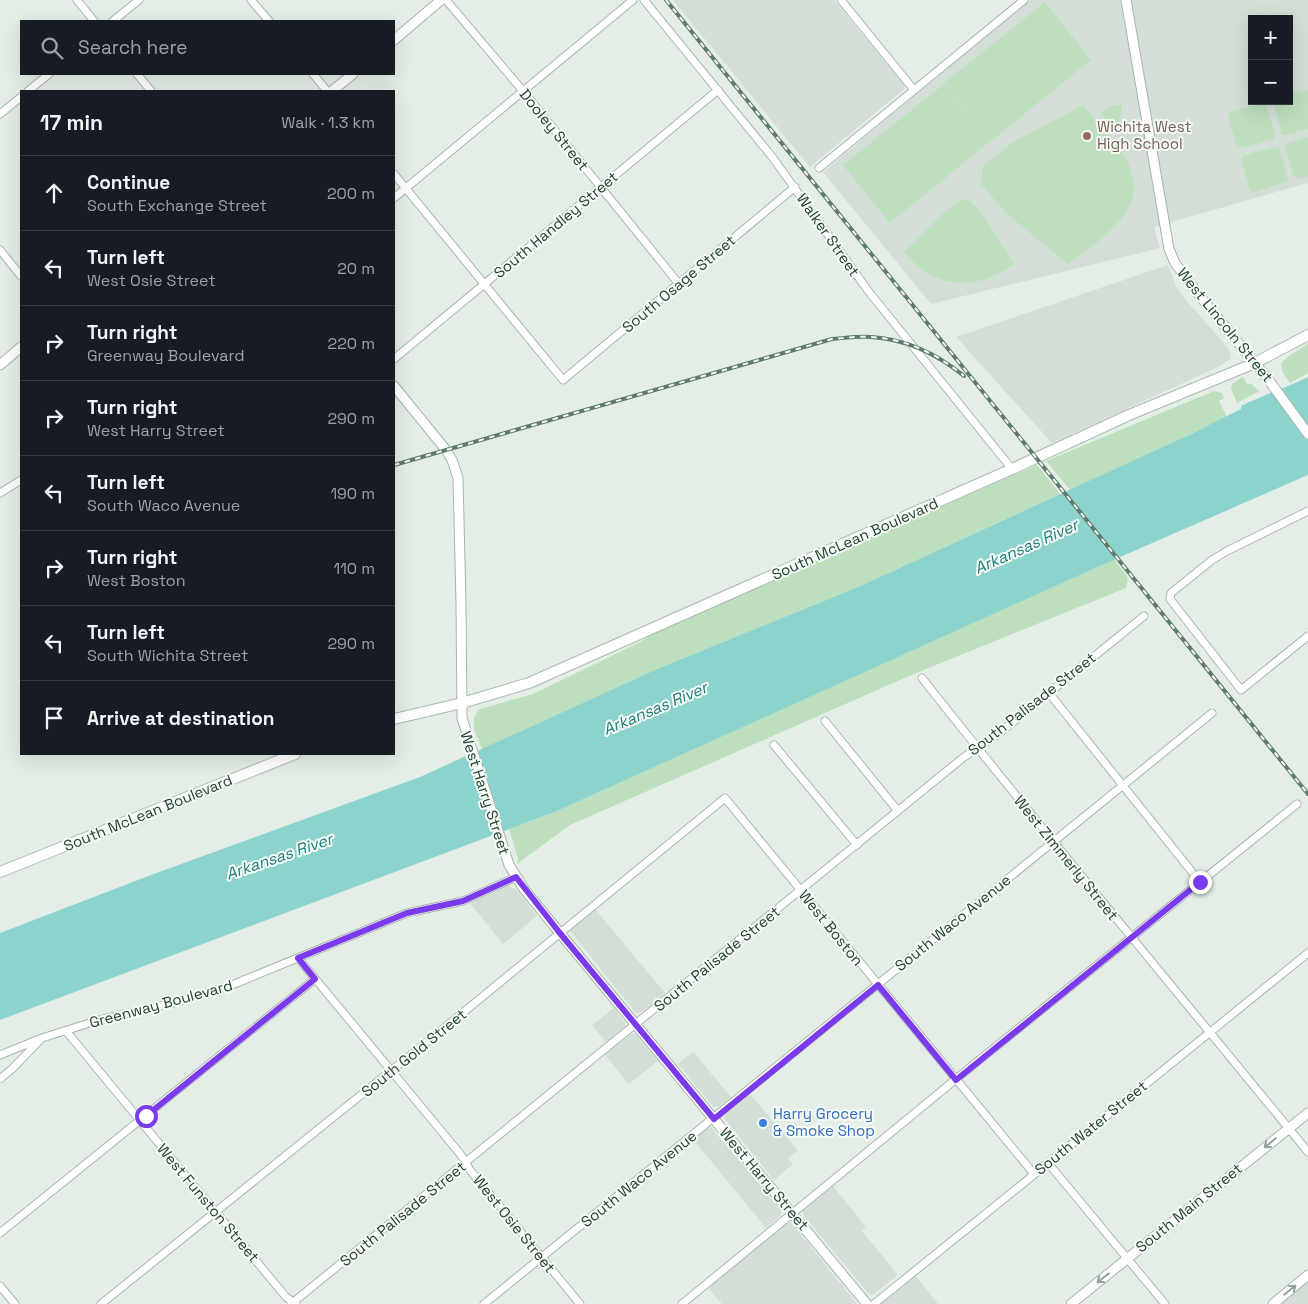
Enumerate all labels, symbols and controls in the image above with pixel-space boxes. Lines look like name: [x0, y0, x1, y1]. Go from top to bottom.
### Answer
map controls: [1248, 15, 1293, 105]
button: +: [1248, 15, 1293, 60]
search box: [20, 20, 395, 75]
icon: search: [38, 34, 66, 62]
text: Search here: [78, 35, 188, 60]
button: −: [1248, 60, 1293, 105]
street label: Dooley Street: [516, 85, 593, 175]
text: 17 min: [40, 109, 103, 136]
text: Walk · 1.3 km: [281, 112, 375, 133]
place label: Wichita West High School: [1097, 117, 1191, 153]
marker: Wichita West High School: [1081, 130, 1093, 142]
street label: South Handley Street: [490, 167, 622, 282]
text: Continue: [87, 170, 170, 195]
icon: ahead: [40, 179, 68, 207]
text: 200 m: [327, 183, 375, 204]
street label: Walker Street: [793, 189, 864, 280]
text: South Exchange Street: [87, 195, 267, 216]
street label: South Osage Street: [618, 231, 739, 337]
text: Turn left: [87, 245, 165, 270]
icon: left: [40, 254, 68, 282]
text: 20 m: [337, 258, 375, 279]
street label: West Lincoln Street: [1173, 263, 1278, 386]
text: West Osie Street: [87, 270, 216, 291]
text: Turn right: [87, 320, 177, 345]
icon: right: [40, 329, 68, 357]
text: 220 m: [328, 333, 375, 354]
text: Greenway Boulevard: [87, 345, 245, 366]
text: Turn right: [87, 395, 177, 420]
icon: right: [40, 404, 68, 432]
text: 290 m: [327, 408, 375, 429]
text: West Harry Street: [87, 420, 225, 441]
text: Turn left: [87, 470, 165, 495]
icon: left: [40, 479, 68, 507]
text: 190 m: [330, 483, 375, 504]
street label: South McLean Boulevard: [769, 493, 941, 584]
text: South Waco Avenue: [87, 495, 240, 516]
water label: Arkansas River: [971, 513, 1083, 579]
text: Turn right: [87, 545, 177, 570]
icon: right: [40, 554, 68, 582]
text: 110 m: [333, 558, 375, 579]
text: West Boston: [87, 570, 185, 591]
text: Turn left: [87, 620, 165, 645]
icon: left: [40, 629, 68, 657]
text: 290 m: [327, 633, 375, 654]
text: South Wichita Street: [87, 645, 248, 666]
street label: South Palisade Street: [964, 648, 1099, 759]
water label: Arkansas River: [600, 676, 712, 740]
icon: arrive: [40, 704, 68, 732]
text: Arrive at destination: [87, 706, 275, 731]
street label: West Harry Street: [457, 729, 514, 857]
street label: South McLean Boulevard: [61, 770, 235, 855]
street label: West Zimmerly Street: [1010, 791, 1123, 924]
water label: Arkansas River: [223, 828, 337, 885]
street label: South Waco Avenue: [891, 870, 1015, 975]
route end: [1189, 871, 1212, 894]
street label: West Boston: [795, 886, 868, 970]
street label: South Palisade Street: [650, 902, 784, 1015]
street label: Greenway Boulevard: [87, 975, 235, 1032]
street label: South Gold Street: [357, 1004, 470, 1101]
street label: South Water Street: [1031, 1076, 1151, 1179]
place label: Harry Grocery & Smoke Shop: [773, 1104, 875, 1140]
route start: [135, 1105, 158, 1128]
marker: Harry Grocery & Smoke Shop: [757, 1117, 769, 1129]
street label: West Harry Street: [716, 1123, 813, 1234]
street label: South Waco Avenue: [577, 1126, 701, 1231]
one-way arrow: [1264, 1138, 1277, 1149]
street label: West Funston Street: [153, 1139, 264, 1266]
street label: South Palisade Street: [336, 1157, 470, 1270]
street label: South Main Street: [1132, 1159, 1246, 1256]
street label: West Osie Street: [469, 1171, 560, 1277]
one-way arrow: [1096, 1273, 1109, 1284]
one-way arrow: [1284, 1284, 1297, 1295]

